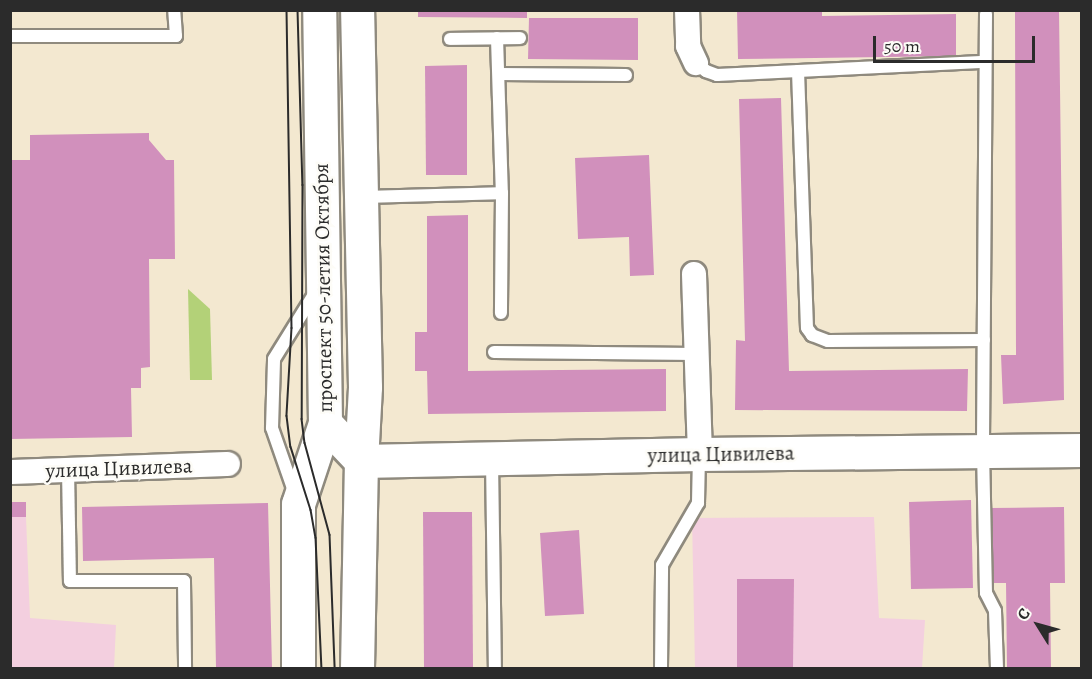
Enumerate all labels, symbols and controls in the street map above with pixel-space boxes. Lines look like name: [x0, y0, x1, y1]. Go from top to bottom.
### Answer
scale bar: [876, 24, 1038, 62]
text: 50 m: [884, 34, 920, 58]
street label: проспект 50-летия Октября: [308, 163, 338, 413]
street label: улица Цивилева: [647, 440, 795, 468]
street label: улица Цивилева: [45, 453, 193, 483]
north arrow: [1008, 595, 1068, 655]
text: С: [1012, 604, 1035, 625]

